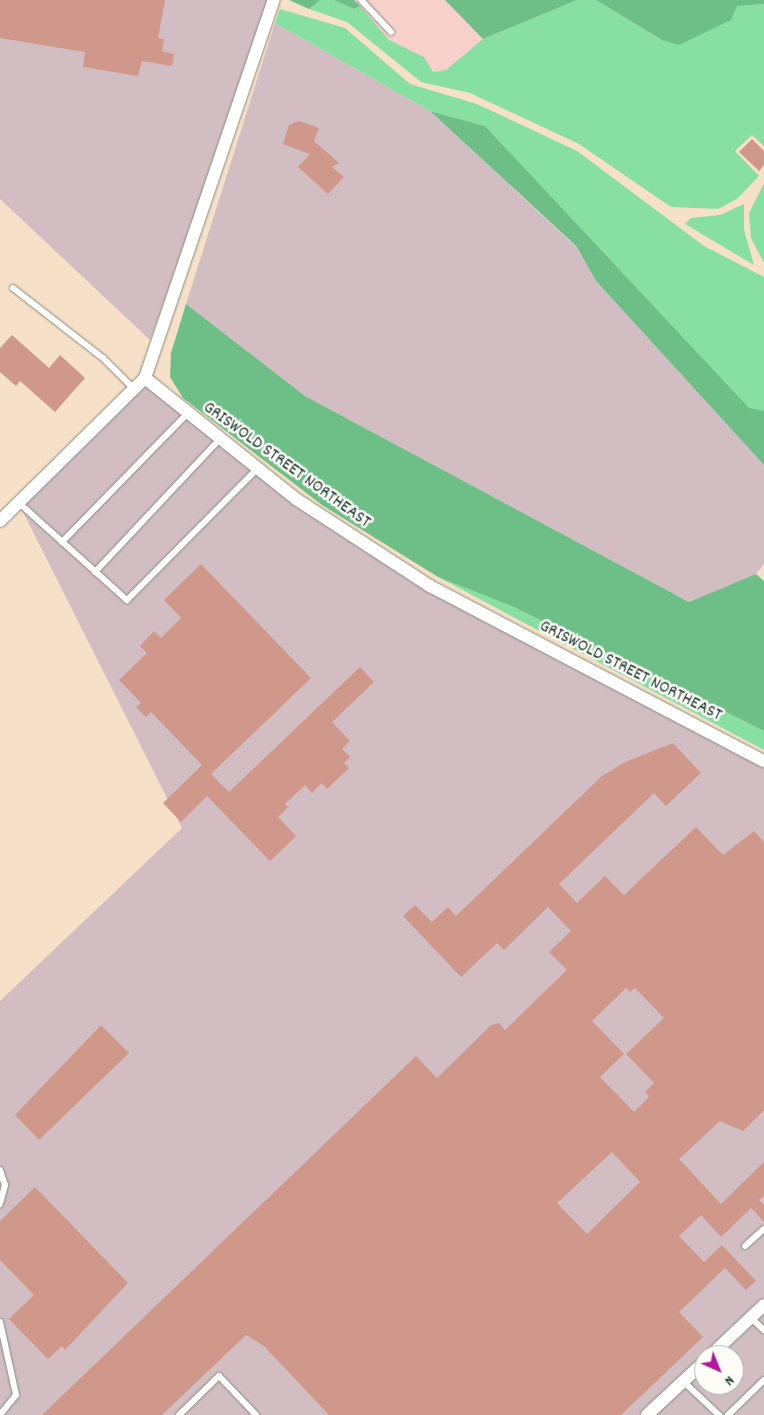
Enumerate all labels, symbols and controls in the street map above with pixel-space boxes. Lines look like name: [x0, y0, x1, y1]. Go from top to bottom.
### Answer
street label: GRISWOLD STREET NORTHEAST: [198, 398, 374, 534]
street label: GRISWOLD STREET NORTHEAST: [535, 617, 725, 727]
north arrow: [694, 1345, 744, 1395]
text: N: [719, 1370, 738, 1390]

